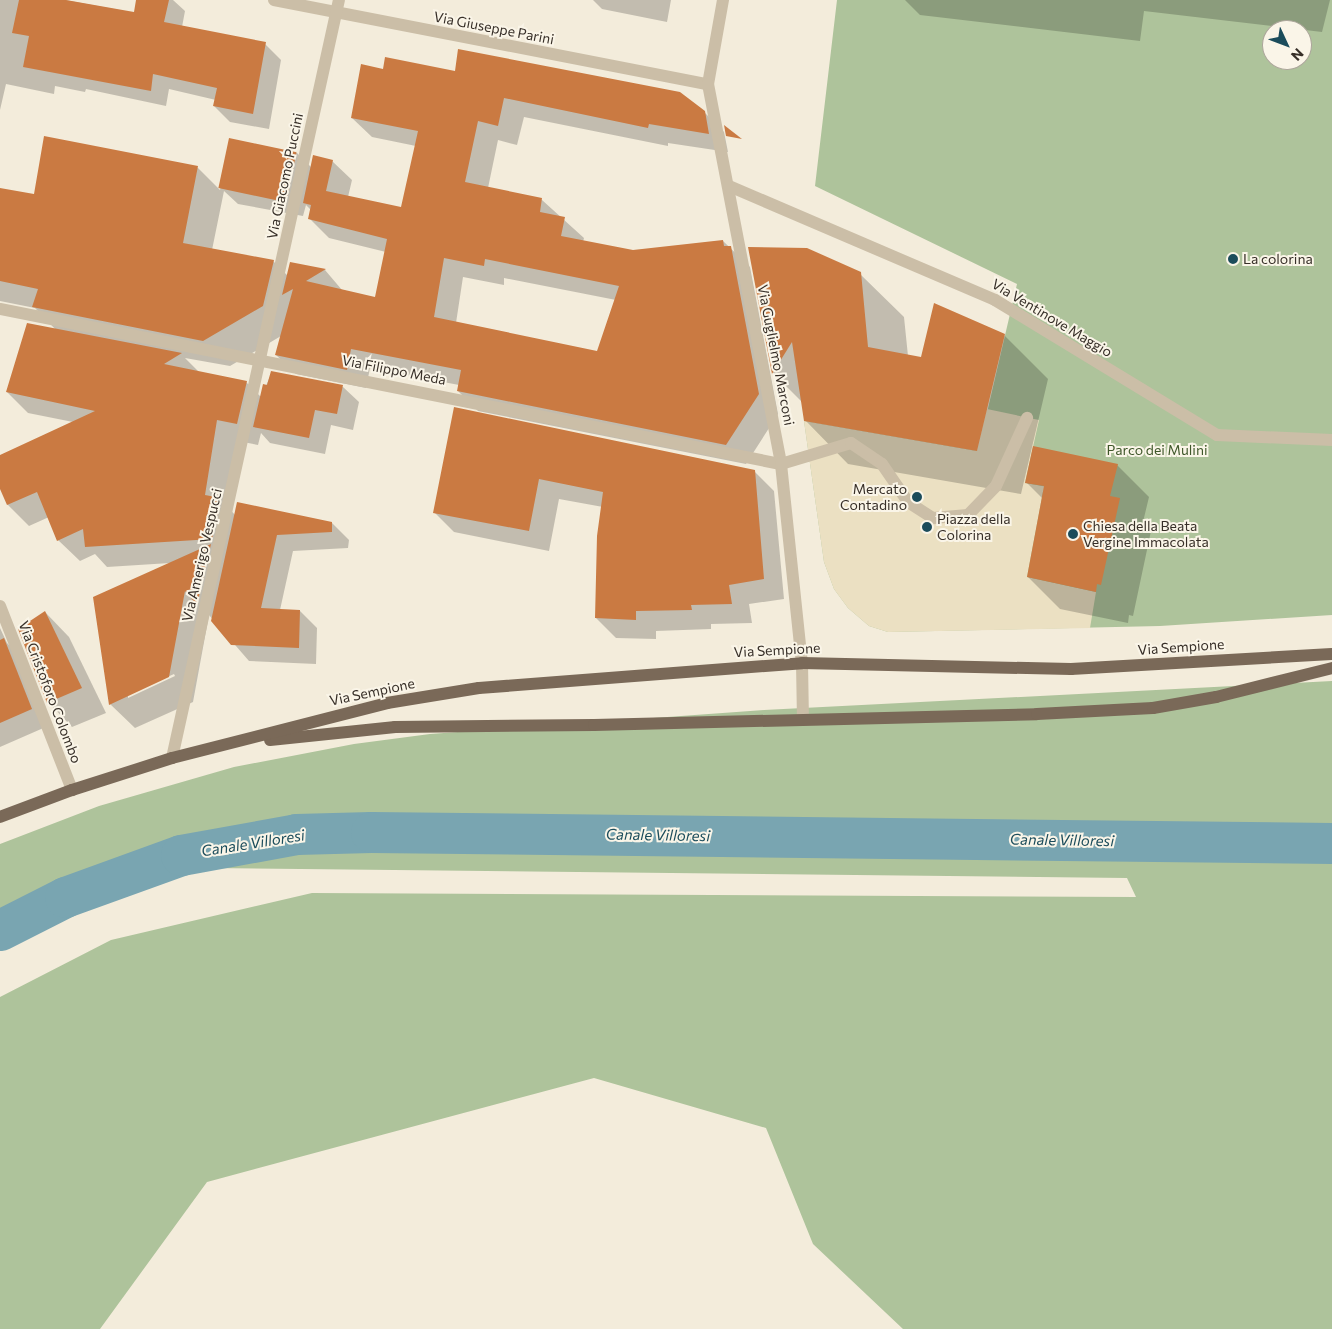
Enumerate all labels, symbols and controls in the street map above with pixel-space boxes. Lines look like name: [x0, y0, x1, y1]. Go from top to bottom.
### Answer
street label: Via Giuseppe Parini: [432, 8, 556, 48]
north arrow: [1262, 20, 1312, 70]
text: N: [1288, 45, 1307, 65]
street label: Via Giacomo Puccini: [263, 111, 307, 241]
place label: La colorina: [1243, 251, 1313, 267]
marker: La colorina: [1227, 253, 1239, 265]
street label: Via Ventinove Maggio: [989, 275, 1115, 361]
street label: Via Guglielmo Marconi: [754, 283, 798, 427]
street label: Via Filippo Meda: [340, 352, 448, 388]
park label: Parco dei Mulini: [1106, 442, 1208, 458]
place label: Mercato Contadino: [840, 481, 907, 514]
street label: Via Amerigo Vespucci: [179, 487, 225, 623]
marker: Mercato Contadino: [911, 491, 923, 503]
place label: Piazza della Colorina: [937, 511, 1011, 544]
place label: Chiesa della Beata Vergine Immacolata: [1083, 518, 1209, 550]
marker: Piazza della Colorina: [921, 521, 933, 533]
marker: Chiesa della Beata Vergine Immacolata: [1067, 528, 1079, 540]
street label: Via Cristoforo Colombo: [15, 619, 85, 765]
street label: Via Sempione: [1137, 636, 1225, 658]
street label: Via Sempione: [733, 639, 821, 661]
street label: Via Sempione: [328, 675, 416, 709]
water label: Canale Villoresi: [606, 825, 710, 845]
water label: Canale Villoresi: [200, 826, 306, 860]
water label: Canale Villoresi: [1010, 830, 1114, 850]

